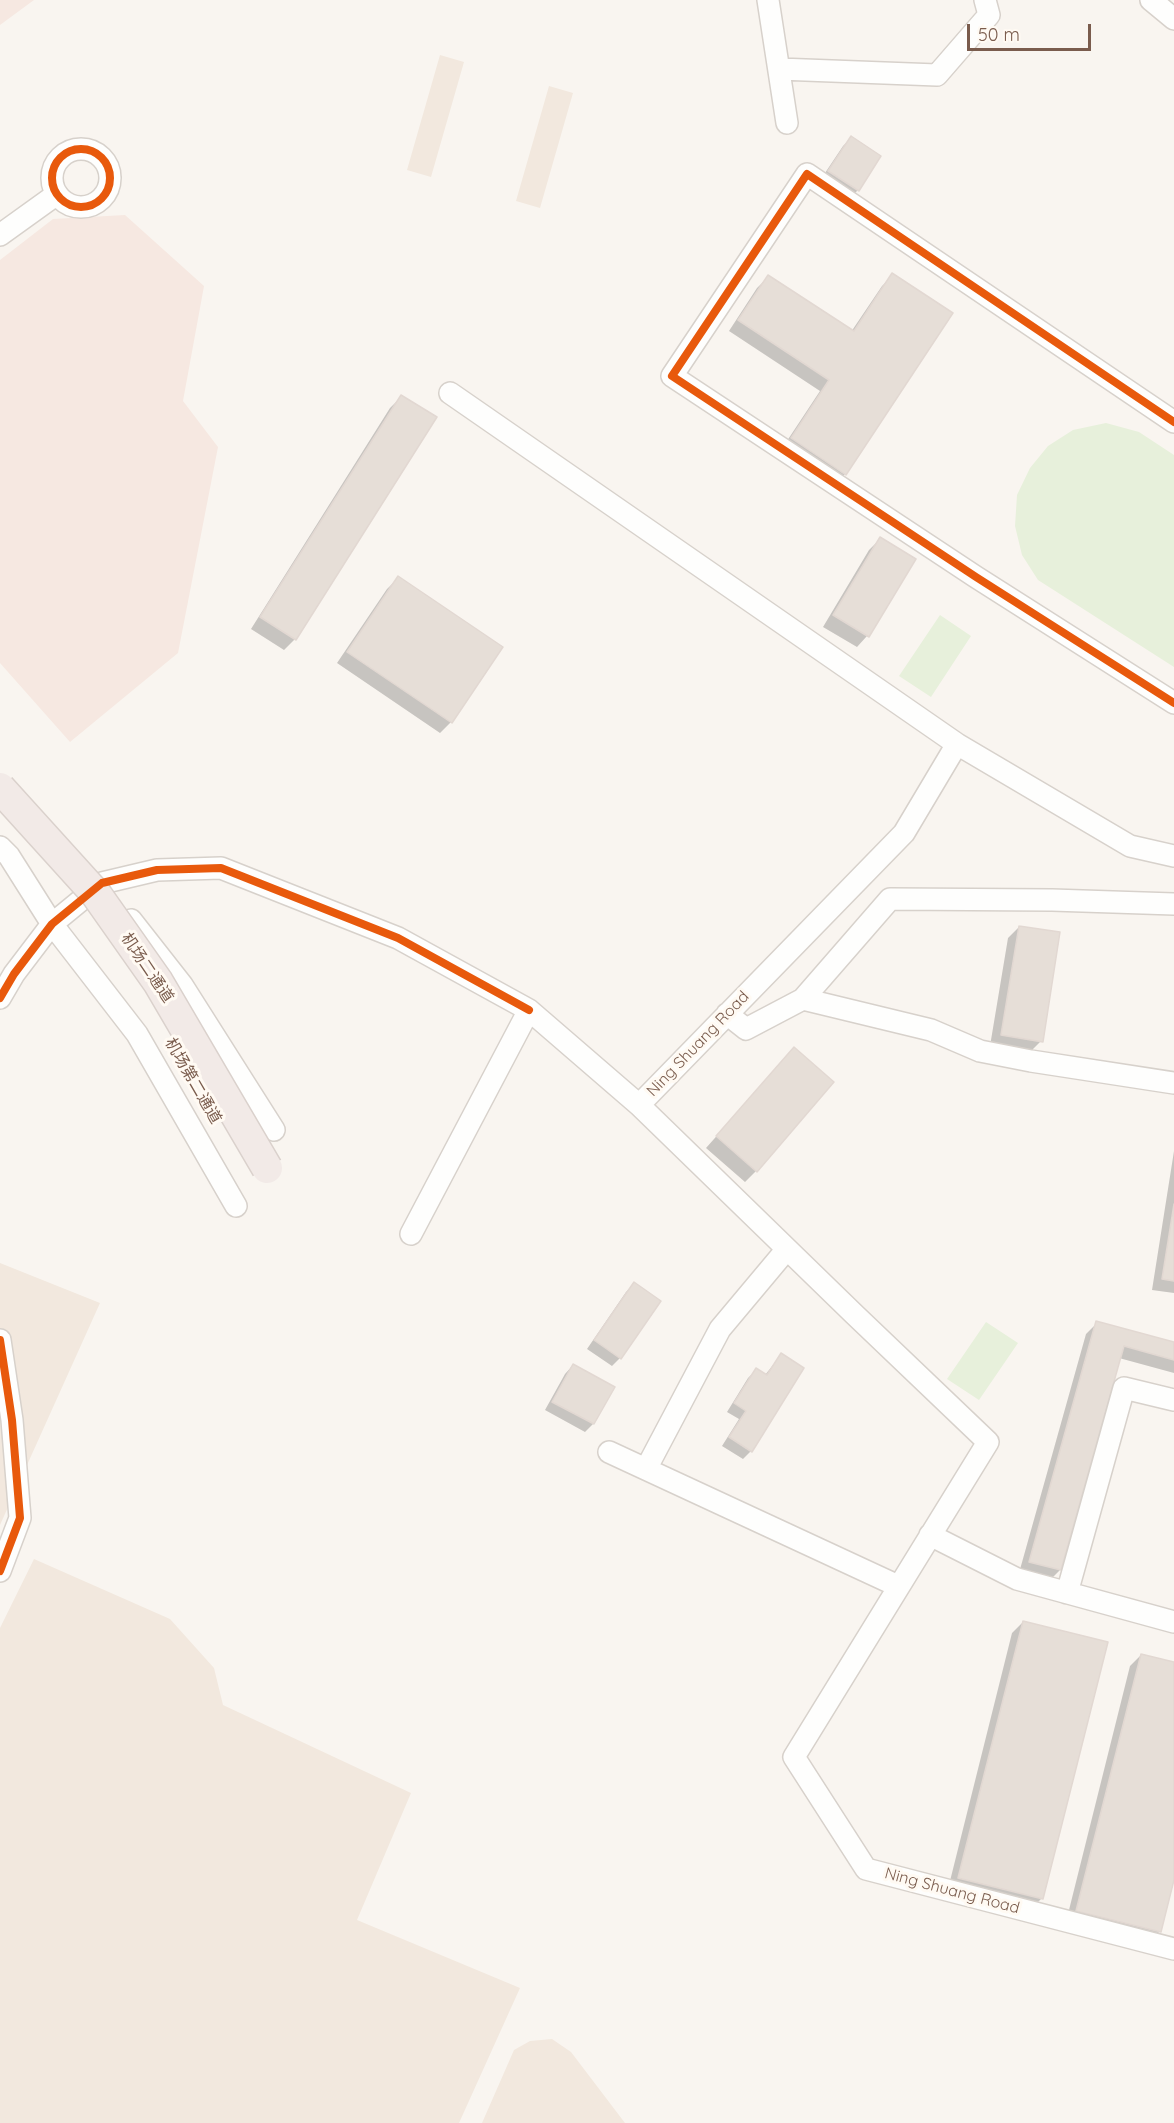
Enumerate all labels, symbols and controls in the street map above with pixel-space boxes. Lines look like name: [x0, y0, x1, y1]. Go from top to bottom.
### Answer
scale bar: [970, 12, 1094, 50]
text: 50 m: [978, 23, 1020, 46]
street label: 机场二通道: [117, 929, 177, 1007]
street label: Ning Shuang Road: [643, 987, 753, 1101]
street label: 机场第二通道: [161, 1035, 225, 1127]
street label: Ning Shuang Road: [882, 1864, 1022, 1918]

